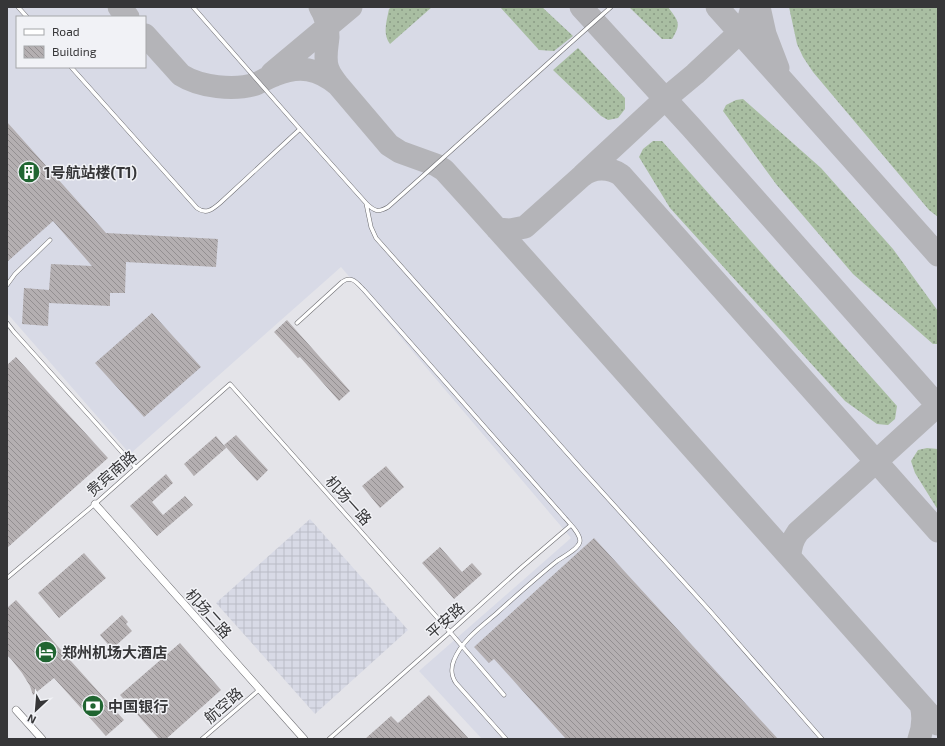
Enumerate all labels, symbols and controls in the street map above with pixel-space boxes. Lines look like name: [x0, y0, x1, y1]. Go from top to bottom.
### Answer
legend: [16, 16, 146, 68]
text: Road: [52, 24, 80, 38]
text: Building: [52, 44, 97, 58]
building icon: 1号航站楼(T1): [16, 159, 42, 185]
place label: 1号航站楼(T1): [44, 163, 137, 181]
street label: 贵宾南路: [82, 447, 140, 499]
street label: 机场一路: [322, 472, 376, 528]
street label: 机场二路: [182, 585, 236, 641]
street label: 平安路: [422, 598, 468, 642]
hotel icon: 郑州机场大酒店: [33, 639, 59, 665]
place label: 郑州机场大酒店: [62, 643, 167, 661]
street label: 航空路: [200, 683, 246, 727]
north arrow: [16, 690, 56, 730]
bank icon: 中国银行: [80, 693, 106, 719]
place label: 中国银行: [108, 697, 168, 715]
text: N: [25, 712, 38, 727]

